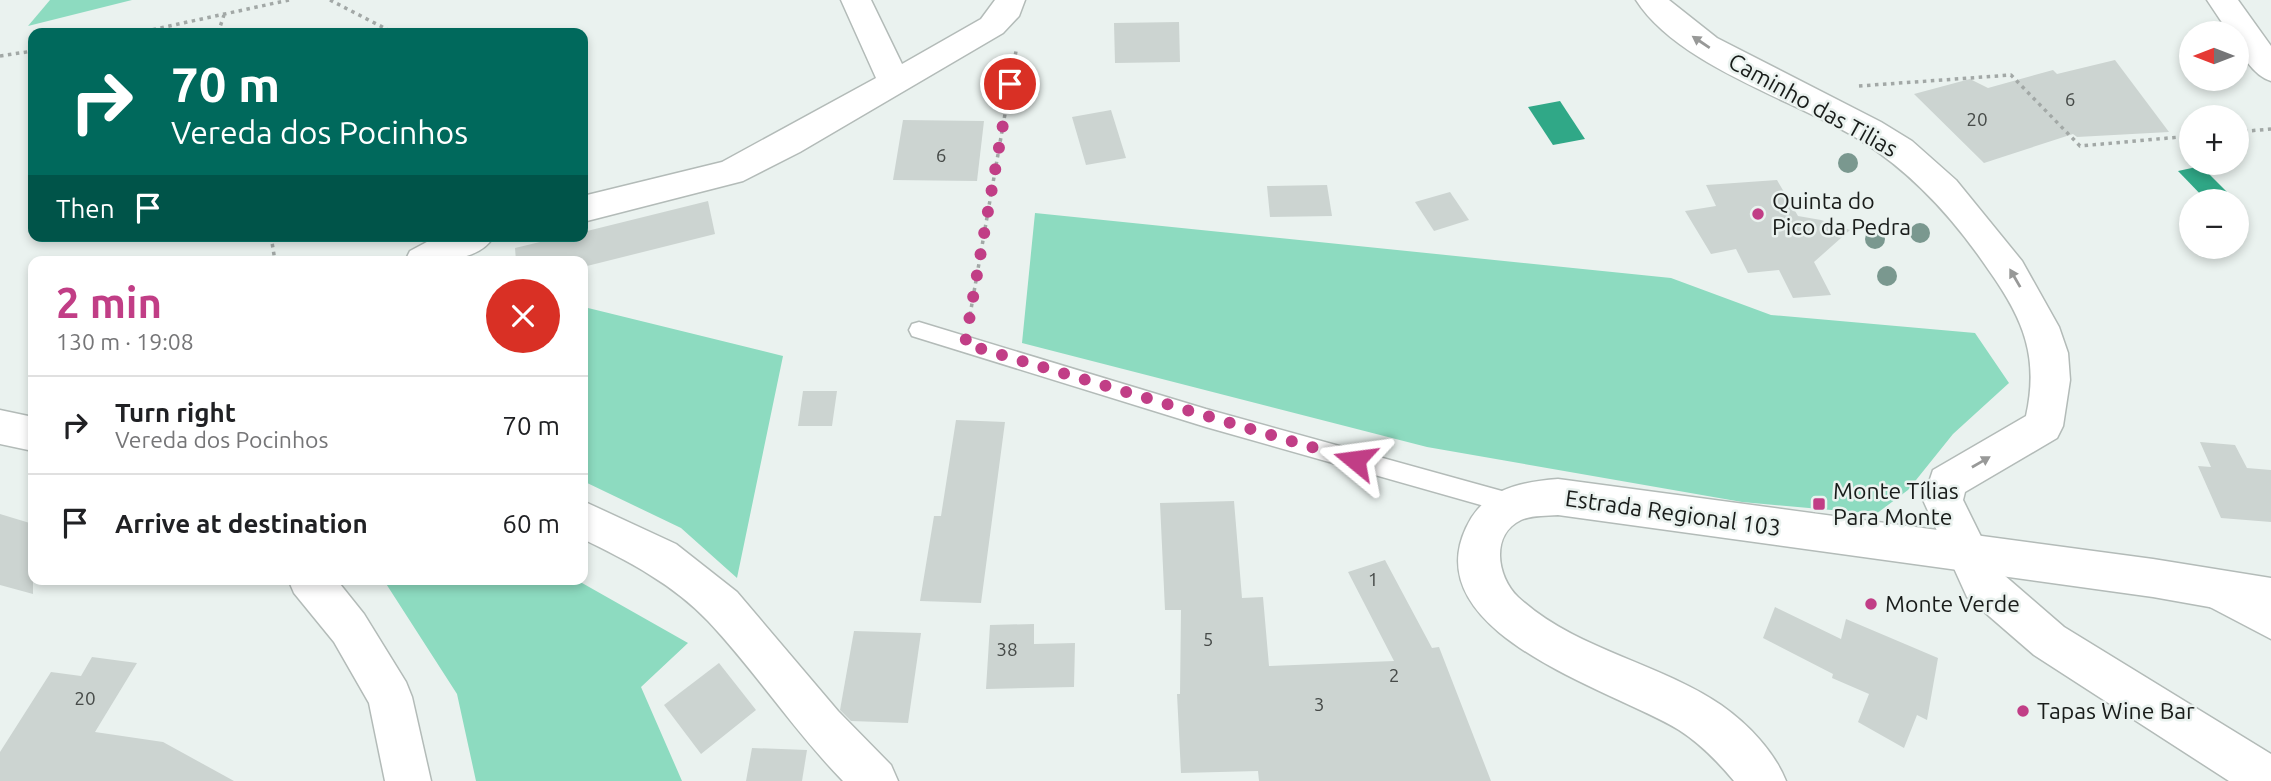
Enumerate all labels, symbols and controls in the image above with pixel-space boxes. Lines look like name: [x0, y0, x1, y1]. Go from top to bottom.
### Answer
north arrow: [2179, 21, 2249, 91]
map controls: [2179, 21, 2249, 259]
one-way arrow: [1692, 35, 1710, 49]
street label: Caminho das Tilias: [1724, 48, 1902, 161]
pin: [980, 54, 1040, 114]
icon: right: [56, 56, 147, 147]
text: 70 m: [171, 56, 280, 111]
icon: arrive: [991, 65, 1029, 103]
house number: 6: [2065, 88, 2075, 110]
button: +: [2179, 105, 2249, 175]
house number: 20: [1966, 108, 1988, 130]
text: Vereda dos Pocinhos: [171, 114, 468, 150]
house number: 6: [936, 144, 946, 166]
place label: Quinta do Pico da Pedra: [1772, 188, 1911, 239]
icon: arrive: [129, 189, 167, 227]
button: −: [2179, 189, 2249, 259]
text: Then: [56, 194, 115, 223]
marker: Quinta do Pico da Pedra: [1750, 206, 1766, 222]
one-way arrow: [2008, 269, 2021, 288]
text: 2 min: [56, 279, 162, 326]
button: close: [486, 279, 560, 353]
text: 130 m · 19:08: [56, 329, 194, 354]
text: Turn right: [115, 398, 236, 427]
icon: right: [56, 406, 94, 444]
text: 70 m: [502, 411, 560, 440]
position arrow: [1318, 423, 1392, 497]
text: Vereda dos Pocinhos: [115, 427, 329, 452]
one-way arrow: [1972, 455, 1991, 468]
place label: Monte Tílias Para Monte: [1833, 478, 1959, 529]
street label: Estrada Regional 103: [1564, 485, 1782, 540]
marker: Monte Tílias Para Monte: [1811, 496, 1827, 512]
icon: arrive: [56, 504, 94, 542]
text: Arrive at destination: [115, 509, 368, 538]
text: 60 m: [502, 509, 560, 538]
house number: 1: [1368, 568, 1378, 590]
place label: Monte Verde: [1885, 591, 2020, 616]
marker: Monte Verde: [1863, 596, 1879, 612]
house number: 5: [1203, 628, 1213, 650]
house number: 38: [996, 638, 1018, 660]
house number: 2: [1389, 664, 1399, 686]
house number: 20: [74, 687, 96, 709]
house number: 3: [1314, 693, 1324, 715]
place label: Tapas Wine Bar: [2037, 698, 2195, 723]
marker: Tapas Wine Bar: [2015, 703, 2031, 719]

